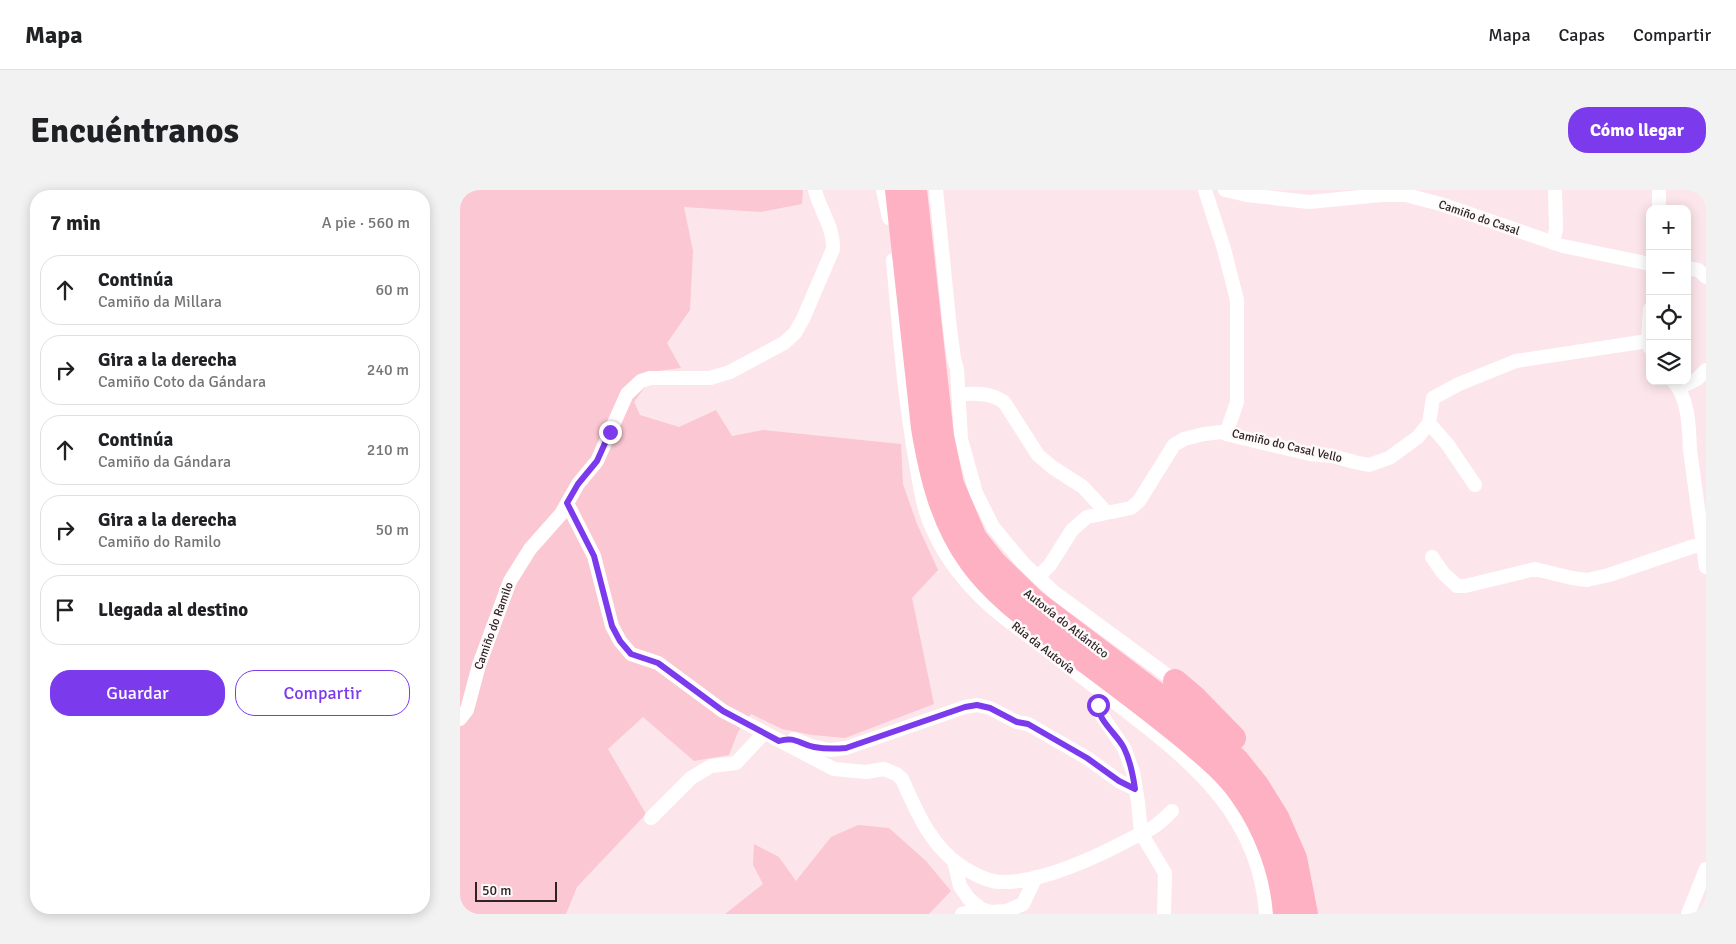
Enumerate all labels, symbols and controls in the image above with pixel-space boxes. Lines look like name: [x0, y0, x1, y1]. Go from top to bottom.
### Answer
text: Mapa: [25, 20, 83, 50]
text: Mapa: [1488, 24, 1531, 46]
text: Capas: [1559, 24, 1605, 46]
text: Compartir: [1633, 24, 1711, 46]
button: Cómo llegar: [1568, 107, 1706, 153]
text: Encuéntranos: [30, 109, 239, 152]
street label: Camiño do Casal: [1436, 197, 1522, 239]
map controls: [1646, 205, 1691, 385]
button: +: [1646, 205, 1691, 250]
text: 7 min: [50, 210, 101, 236]
text: A pie · 560 m: [322, 213, 410, 233]
button: −: [1646, 250, 1691, 295]
text: Continúa: [98, 268, 173, 292]
icon: ahead: [51, 276, 79, 304]
text: 60 m: [375, 280, 409, 300]
text: Camiño da Millara: [98, 292, 222, 312]
button: locate: [1646, 295, 1691, 340]
button: layers: [1646, 340, 1691, 385]
text: Gira a la derecha: [98, 348, 237, 372]
icon: right: [51, 356, 79, 384]
text: 240 m: [367, 360, 409, 380]
text: Camiño Coto da Gándara: [98, 372, 266, 392]
route end: [599, 421, 622, 444]
street label: Camiño do Casal Vello: [1230, 426, 1344, 466]
text: Continúa: [98, 428, 173, 452]
icon: ahead: [51, 436, 79, 464]
text: 210 m: [367, 440, 409, 460]
text: Camiño da Gándara: [98, 452, 231, 472]
text: Gira a la derecha: [98, 508, 237, 532]
icon: right: [51, 516, 79, 544]
text: 50 m: [375, 520, 409, 540]
text: Camiño do Ramilo: [98, 532, 221, 552]
street label: Camiño do Ramilo: [471, 580, 517, 672]
street label: Autovía do Atlántico: [1021, 586, 1111, 662]
icon: arrive: [51, 596, 79, 624]
text: Llegada al destino: [98, 598, 248, 622]
street label: Rúa da Autovía: [1008, 619, 1078, 677]
button: Guardar: [50, 670, 225, 716]
button: Compartir: [235, 670, 410, 716]
route start: [1087, 694, 1110, 717]
scale bar: [475, 879, 558, 902]
text: 50 m: [482, 882, 511, 899]

